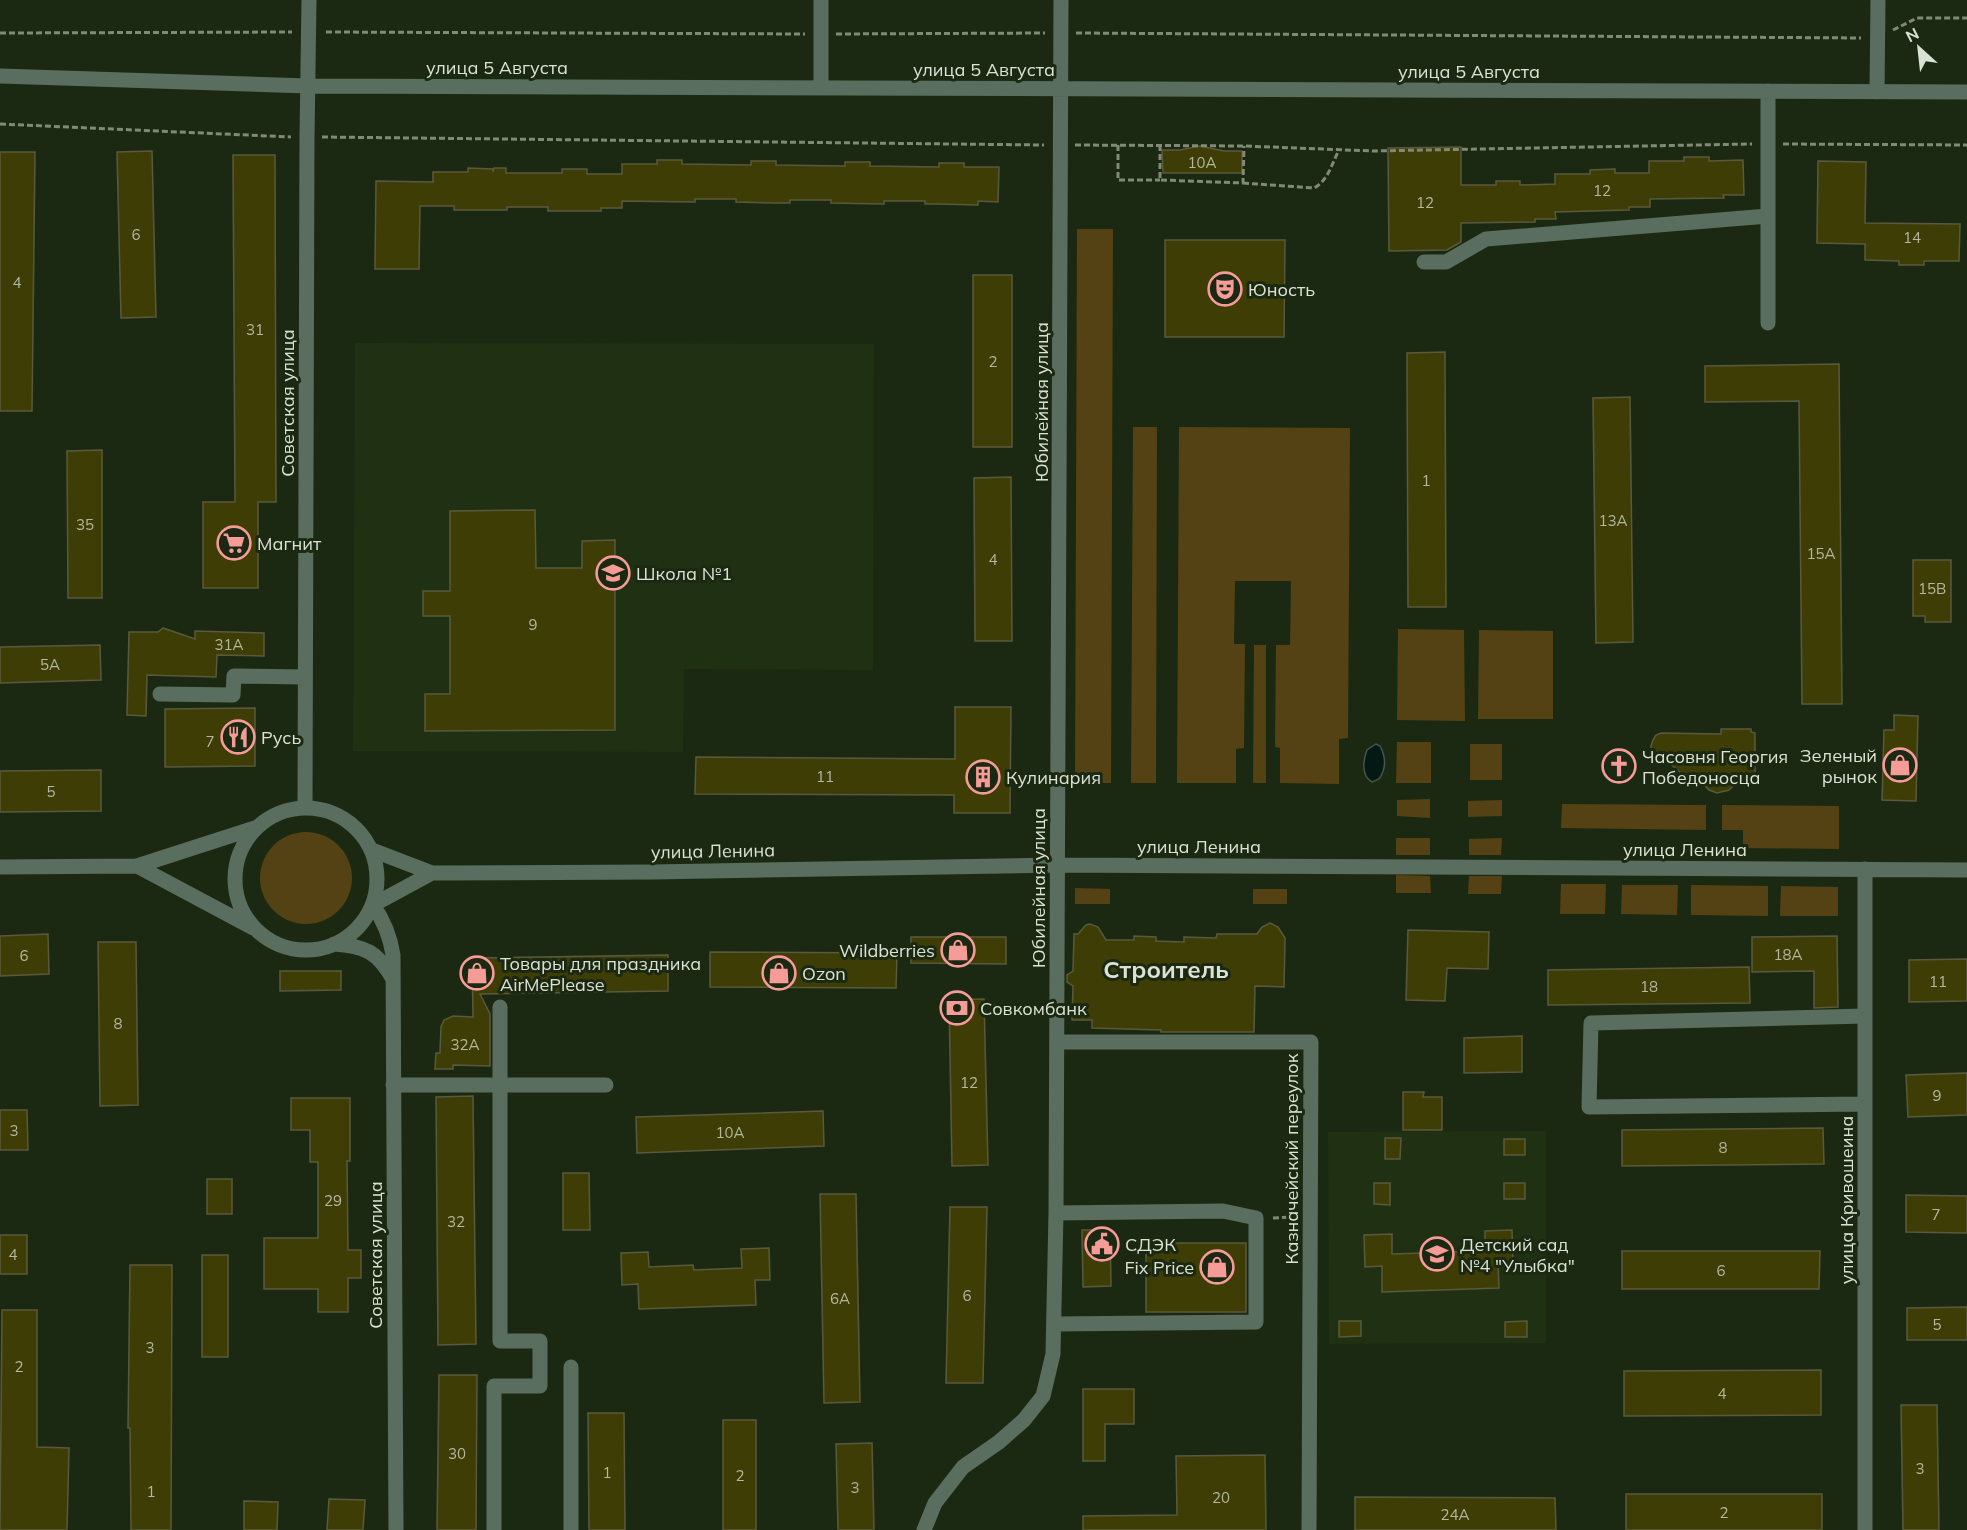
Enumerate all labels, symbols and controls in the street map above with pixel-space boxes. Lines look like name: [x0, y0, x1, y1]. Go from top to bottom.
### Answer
north arrow: [1889, 18, 1949, 78]
text: N: [1902, 23, 1922, 46]
street label: улица 5 Августа: [426, 56, 568, 79]
street label: улица 5 Августа: [913, 58, 1055, 81]
street label: улица 5 Августа: [1398, 60, 1540, 83]
house number: 10А: [1187, 153, 1217, 172]
house number: 12: [1593, 181, 1611, 200]
house number: 12: [1416, 193, 1434, 212]
house number: 6: [131, 225, 141, 244]
house number: 14: [1903, 228, 1921, 247]
theatre icon: Юность: [1207, 271, 1243, 307]
house number: 4: [12, 273, 22, 292]
place label: Юность: [1248, 278, 1315, 301]
house number: 31: [246, 320, 264, 339]
street label: Юбилейная улица: [1030, 322, 1053, 482]
street label: Советская улица: [276, 329, 299, 477]
house number: 2: [988, 352, 998, 371]
house number: 1: [1421, 471, 1431, 490]
house number: 13А: [1598, 511, 1628, 530]
house number: 35: [76, 515, 94, 534]
supermarket icon: Магнит: [216, 525, 252, 561]
place label: Магнит: [257, 532, 322, 555]
house number: 15А: [1806, 544, 1836, 563]
house number: 4: [988, 550, 998, 569]
school or university icon: Школа №1: [595, 555, 631, 591]
place label: Школа №1: [636, 562, 732, 585]
house number: 15В: [1918, 579, 1946, 598]
house number: 9: [528, 615, 538, 634]
house number: 31А: [214, 635, 244, 654]
house number: 5А: [40, 655, 60, 674]
restaurant icon: Русь: [220, 719, 256, 755]
place label: Русь: [261, 726, 301, 749]
house number: 7: [205, 732, 215, 751]
place label: Зеленый рынок: [1800, 744, 1877, 788]
place label: Часовня Георгия Победоносца: [1642, 745, 1788, 789]
shop icon: Зеленый рынок: [1882, 747, 1918, 783]
church icon: Часовня Георгия Победоносца: [1601, 748, 1637, 784]
building icon: Кулинария: [965, 759, 1001, 795]
place label: Кулинария: [1006, 766, 1101, 789]
house number: 11: [816, 767, 834, 786]
house number: 5: [46, 782, 56, 801]
street label: Юбилейная улица: [1027, 808, 1050, 968]
street label: улица Ленина: [1137, 835, 1261, 858]
street label: улица Ленина: [651, 838, 775, 864]
street label: улица Ленина: [1623, 838, 1747, 861]
shop icon: Wildberries: [940, 932, 976, 968]
place label: Wildberries: [839, 939, 935, 962]
house number: 18А: [1773, 945, 1803, 964]
house number: 6: [19, 946, 29, 965]
place label: Товары для праздника AirMePlease: [500, 952, 701, 996]
district label: Строитель: [1103, 954, 1229, 984]
shop icon: Товары для праздника AirMePlease: [459, 955, 495, 991]
shop icon: Ozon: [761, 955, 797, 991]
place label: Ozon: [802, 962, 846, 985]
house number: 11: [1929, 972, 1947, 991]
house number: 18: [1640, 977, 1658, 996]
bank icon: Совкомбанк: [939, 990, 975, 1026]
place label: Совкомбанк: [980, 997, 1087, 1020]
house number: 8: [113, 1014, 123, 1033]
house number: 32А: [450, 1035, 480, 1054]
street label: Казначейский переулок: [1280, 1053, 1303, 1264]
house number: 12: [960, 1073, 978, 1092]
house number: 9: [1932, 1086, 1942, 1105]
street label: улица Кривошеина: [1835, 1116, 1858, 1284]
house number: 3: [9, 1121, 19, 1140]
house number: 10А: [715, 1123, 745, 1142]
house number: 8: [1718, 1138, 1728, 1157]
street label: Советская улица: [364, 1181, 387, 1329]
house number: 29: [324, 1191, 342, 1210]
house number: 7: [1931, 1205, 1941, 1224]
house number: 32: [447, 1212, 465, 1231]
public building icon: СДЭК: [1084, 1226, 1120, 1262]
place label: СДЭК: [1125, 1233, 1176, 1256]
place label: Детский сад №4 "Улыбка": [1460, 1233, 1575, 1277]
school or university icon: Детский сад №4 "Улыбка": [1419, 1236, 1455, 1272]
house number: 4: [8, 1245, 18, 1264]
shop icon: Fix Price: [1199, 1249, 1235, 1285]
place label: Fix Price: [1124, 1256, 1194, 1279]
house number: 6: [1716, 1261, 1726, 1280]
house number: 6: [962, 1286, 972, 1305]
house number: 6А: [830, 1289, 850, 1308]
house number: 5: [1932, 1315, 1942, 1334]
house number: 3: [145, 1338, 155, 1357]
house number: 2: [14, 1357, 24, 1376]
house number: 4: [1717, 1384, 1727, 1403]
house number: 30: [448, 1444, 466, 1463]
house number: 3: [1915, 1459, 1925, 1478]
house number: 1: [602, 1463, 612, 1482]
house number: 2: [735, 1466, 745, 1485]
house number: 3: [850, 1478, 860, 1497]
house number: 1: [146, 1482, 156, 1501]
house number: 20: [1212, 1488, 1230, 1507]
house number: 2: [1719, 1503, 1729, 1522]
house number: 24А: [1440, 1505, 1470, 1524]

